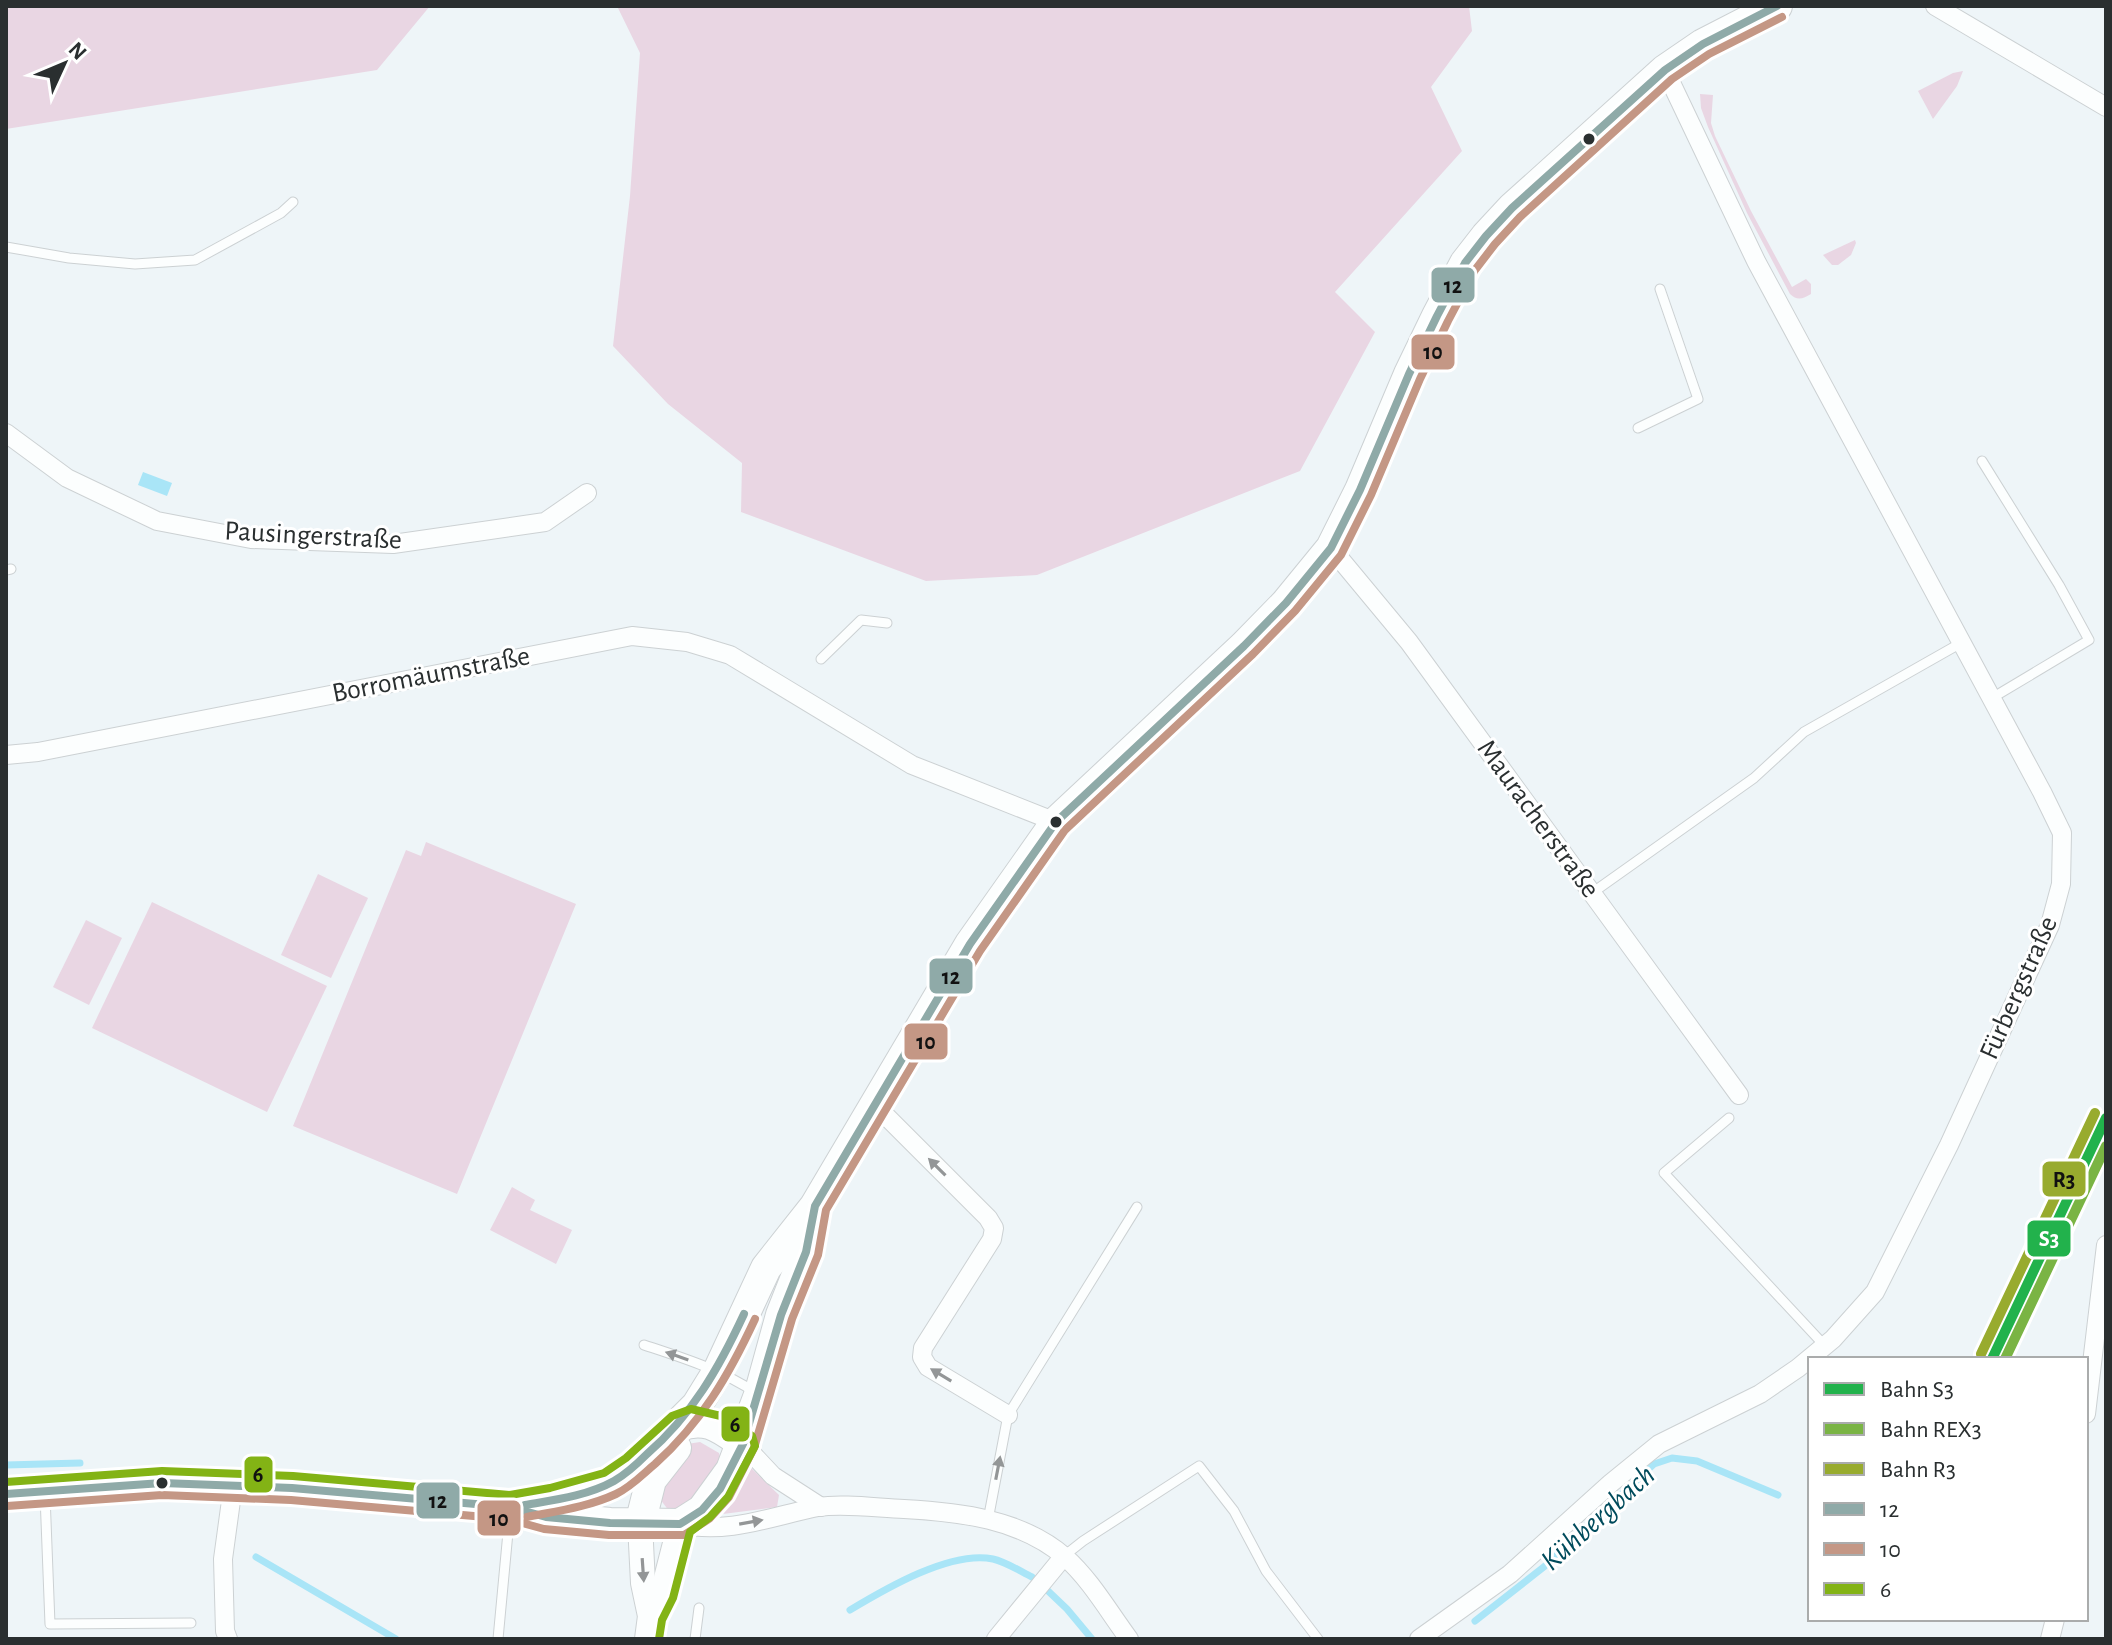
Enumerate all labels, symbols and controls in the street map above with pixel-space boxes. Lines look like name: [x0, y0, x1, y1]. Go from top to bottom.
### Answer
north arrow: [24, 24, 104, 104]
text: N: [64, 38, 91, 64]
unlabelled marker: [1581, 131, 1597, 147]
line badge: 12: [1430, 266, 1476, 304]
text: 12: [1444, 275, 1462, 297]
line badge: 10: [1410, 333, 1456, 371]
text: 10: [1423, 341, 1443, 363]
street label: Pausingerstraße: [224, 517, 402, 555]
street label: Borromäumstraße: [330, 642, 532, 708]
street label: Mauracherstraße: [1472, 735, 1604, 903]
unlabelled marker: [1048, 814, 1064, 830]
street label: Fürbergstraße: [1975, 912, 2063, 1064]
line badge: 12: [928, 957, 974, 995]
text: 12: [942, 966, 960, 988]
line badge: 10: [903, 1022, 949, 1061]
text: 10: [916, 1031, 936, 1053]
one-way arrow: [928, 1158, 947, 1177]
line badge: R3: [2041, 1160, 2087, 1198]
text: R3: [2053, 1169, 2075, 1191]
line badge: S3: [2026, 1219, 2072, 1258]
text: S3: [2039, 1228, 2059, 1250]
one-way arrow: [665, 1350, 689, 1362]
legend: [1808, 1357, 2088, 1621]
one-way arrow: [930, 1368, 952, 1382]
text: Bahn S3: [1880, 1378, 1954, 1402]
line badge: 6: [720, 1405, 751, 1443]
text: 6: [730, 1414, 740, 1436]
text: Bahn REX3: [1880, 1418, 1982, 1442]
line badge: 6: [243, 1455, 274, 1494]
one-way arrow: [992, 1455, 1005, 1480]
text: Bahn R3: [1880, 1458, 1956, 1482]
water label: Kühbergbach: [1535, 1460, 1661, 1576]
text: 6: [253, 1464, 263, 1486]
unlabelled marker: [154, 1475, 170, 1491]
line badge: 12: [415, 1481, 461, 1520]
text: 12: [429, 1490, 447, 1512]
text: 12: [1880, 1498, 1899, 1522]
line badge: 10: [476, 1499, 522, 1537]
text: 10: [489, 1508, 509, 1530]
one-way arrow: [739, 1516, 764, 1528]
text: 10: [1880, 1538, 1901, 1562]
one-way arrow: [637, 1558, 650, 1583]
text: 6: [1880, 1578, 1891, 1602]

